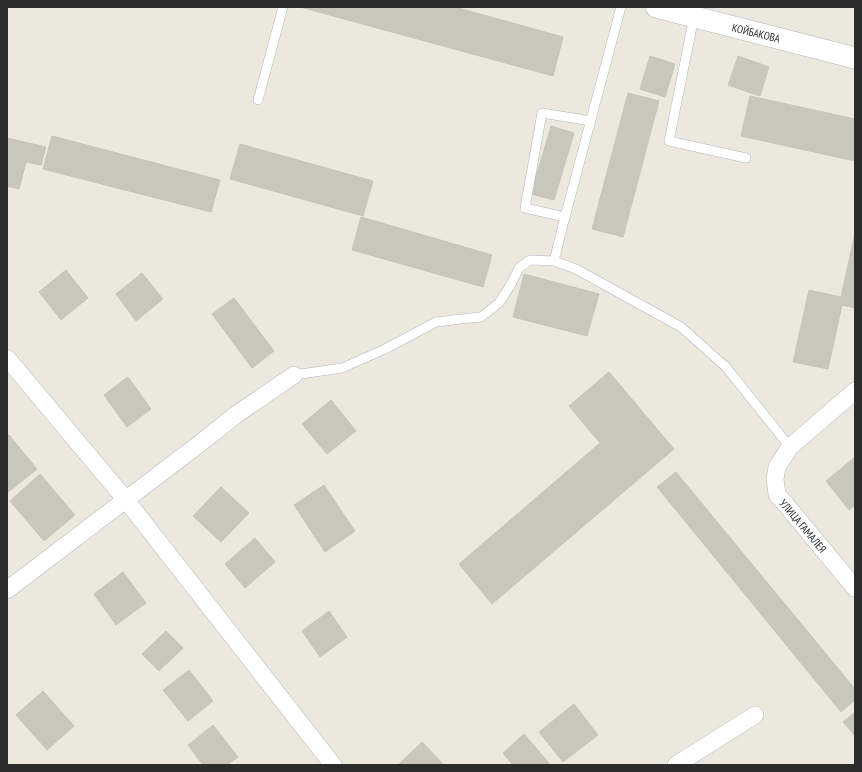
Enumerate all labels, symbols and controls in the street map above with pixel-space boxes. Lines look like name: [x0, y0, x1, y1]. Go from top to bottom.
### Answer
street label: КОЙБАКОВА: [731, 20, 782, 46]
street label: УЛИЦА ГАМАЛЕЯ: [777, 496, 829, 556]

